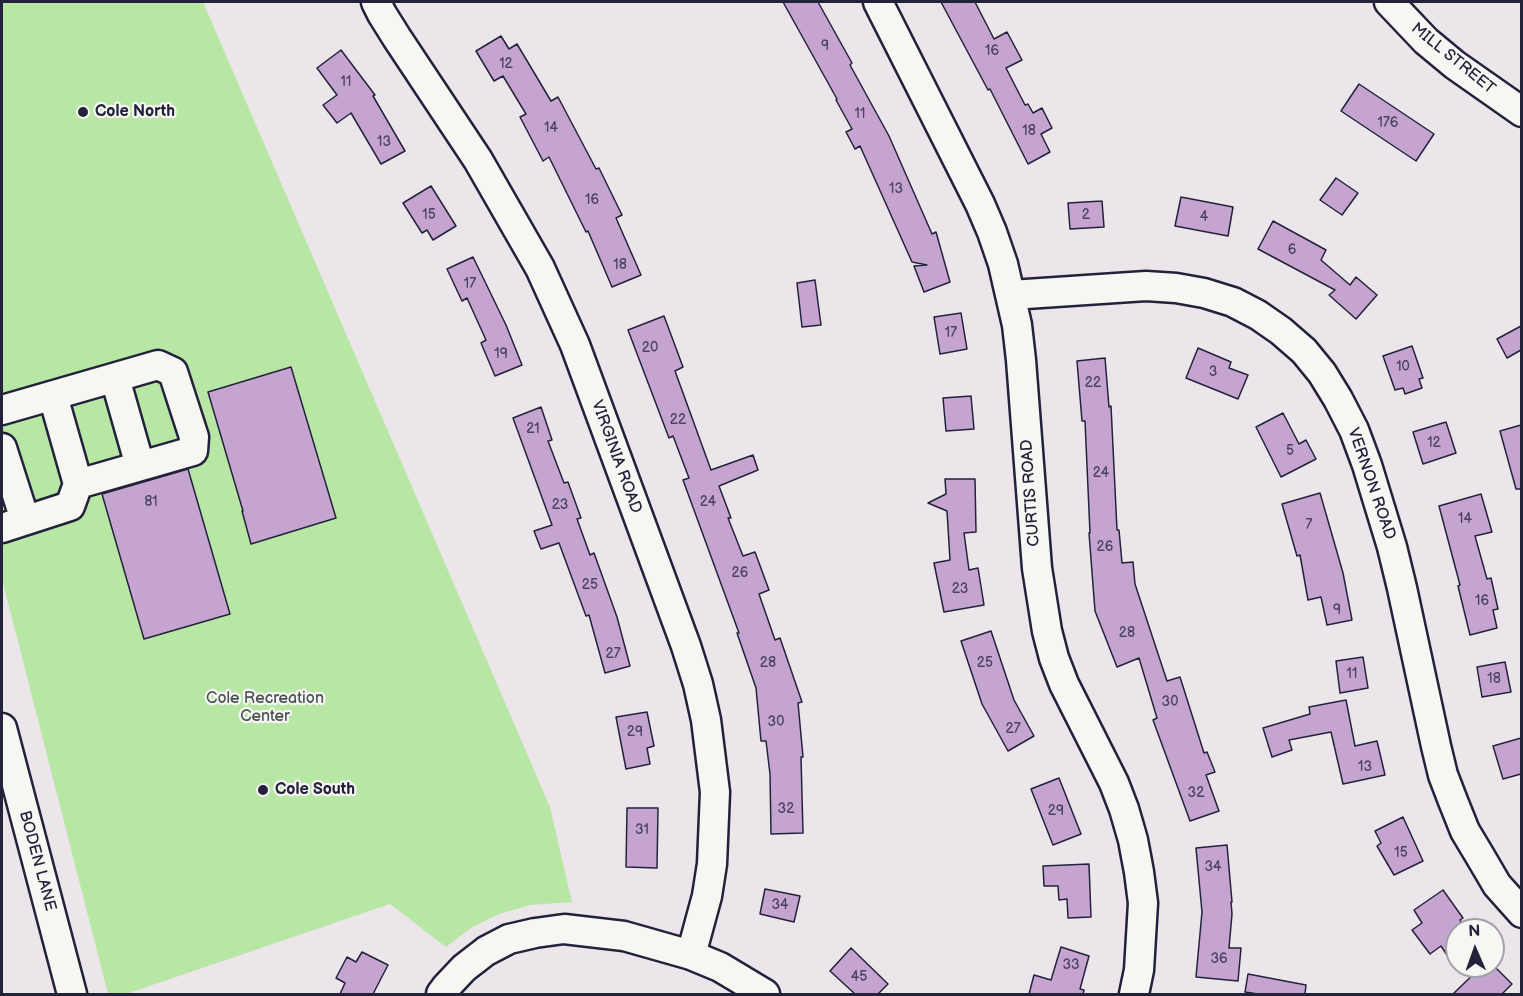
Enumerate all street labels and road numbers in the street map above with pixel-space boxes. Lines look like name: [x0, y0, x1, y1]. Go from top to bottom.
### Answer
street label: MILL STREET: [1407, 19, 1499, 99]
street label: VIRGINIA ROAD: [587, 398, 645, 516]
street label: VERNON ROAD: [1343, 426, 1399, 542]
street label: CURTIS ROAD: [1018, 439, 1044, 547]
street label: BODEN LANE: [14, 809, 60, 913]

